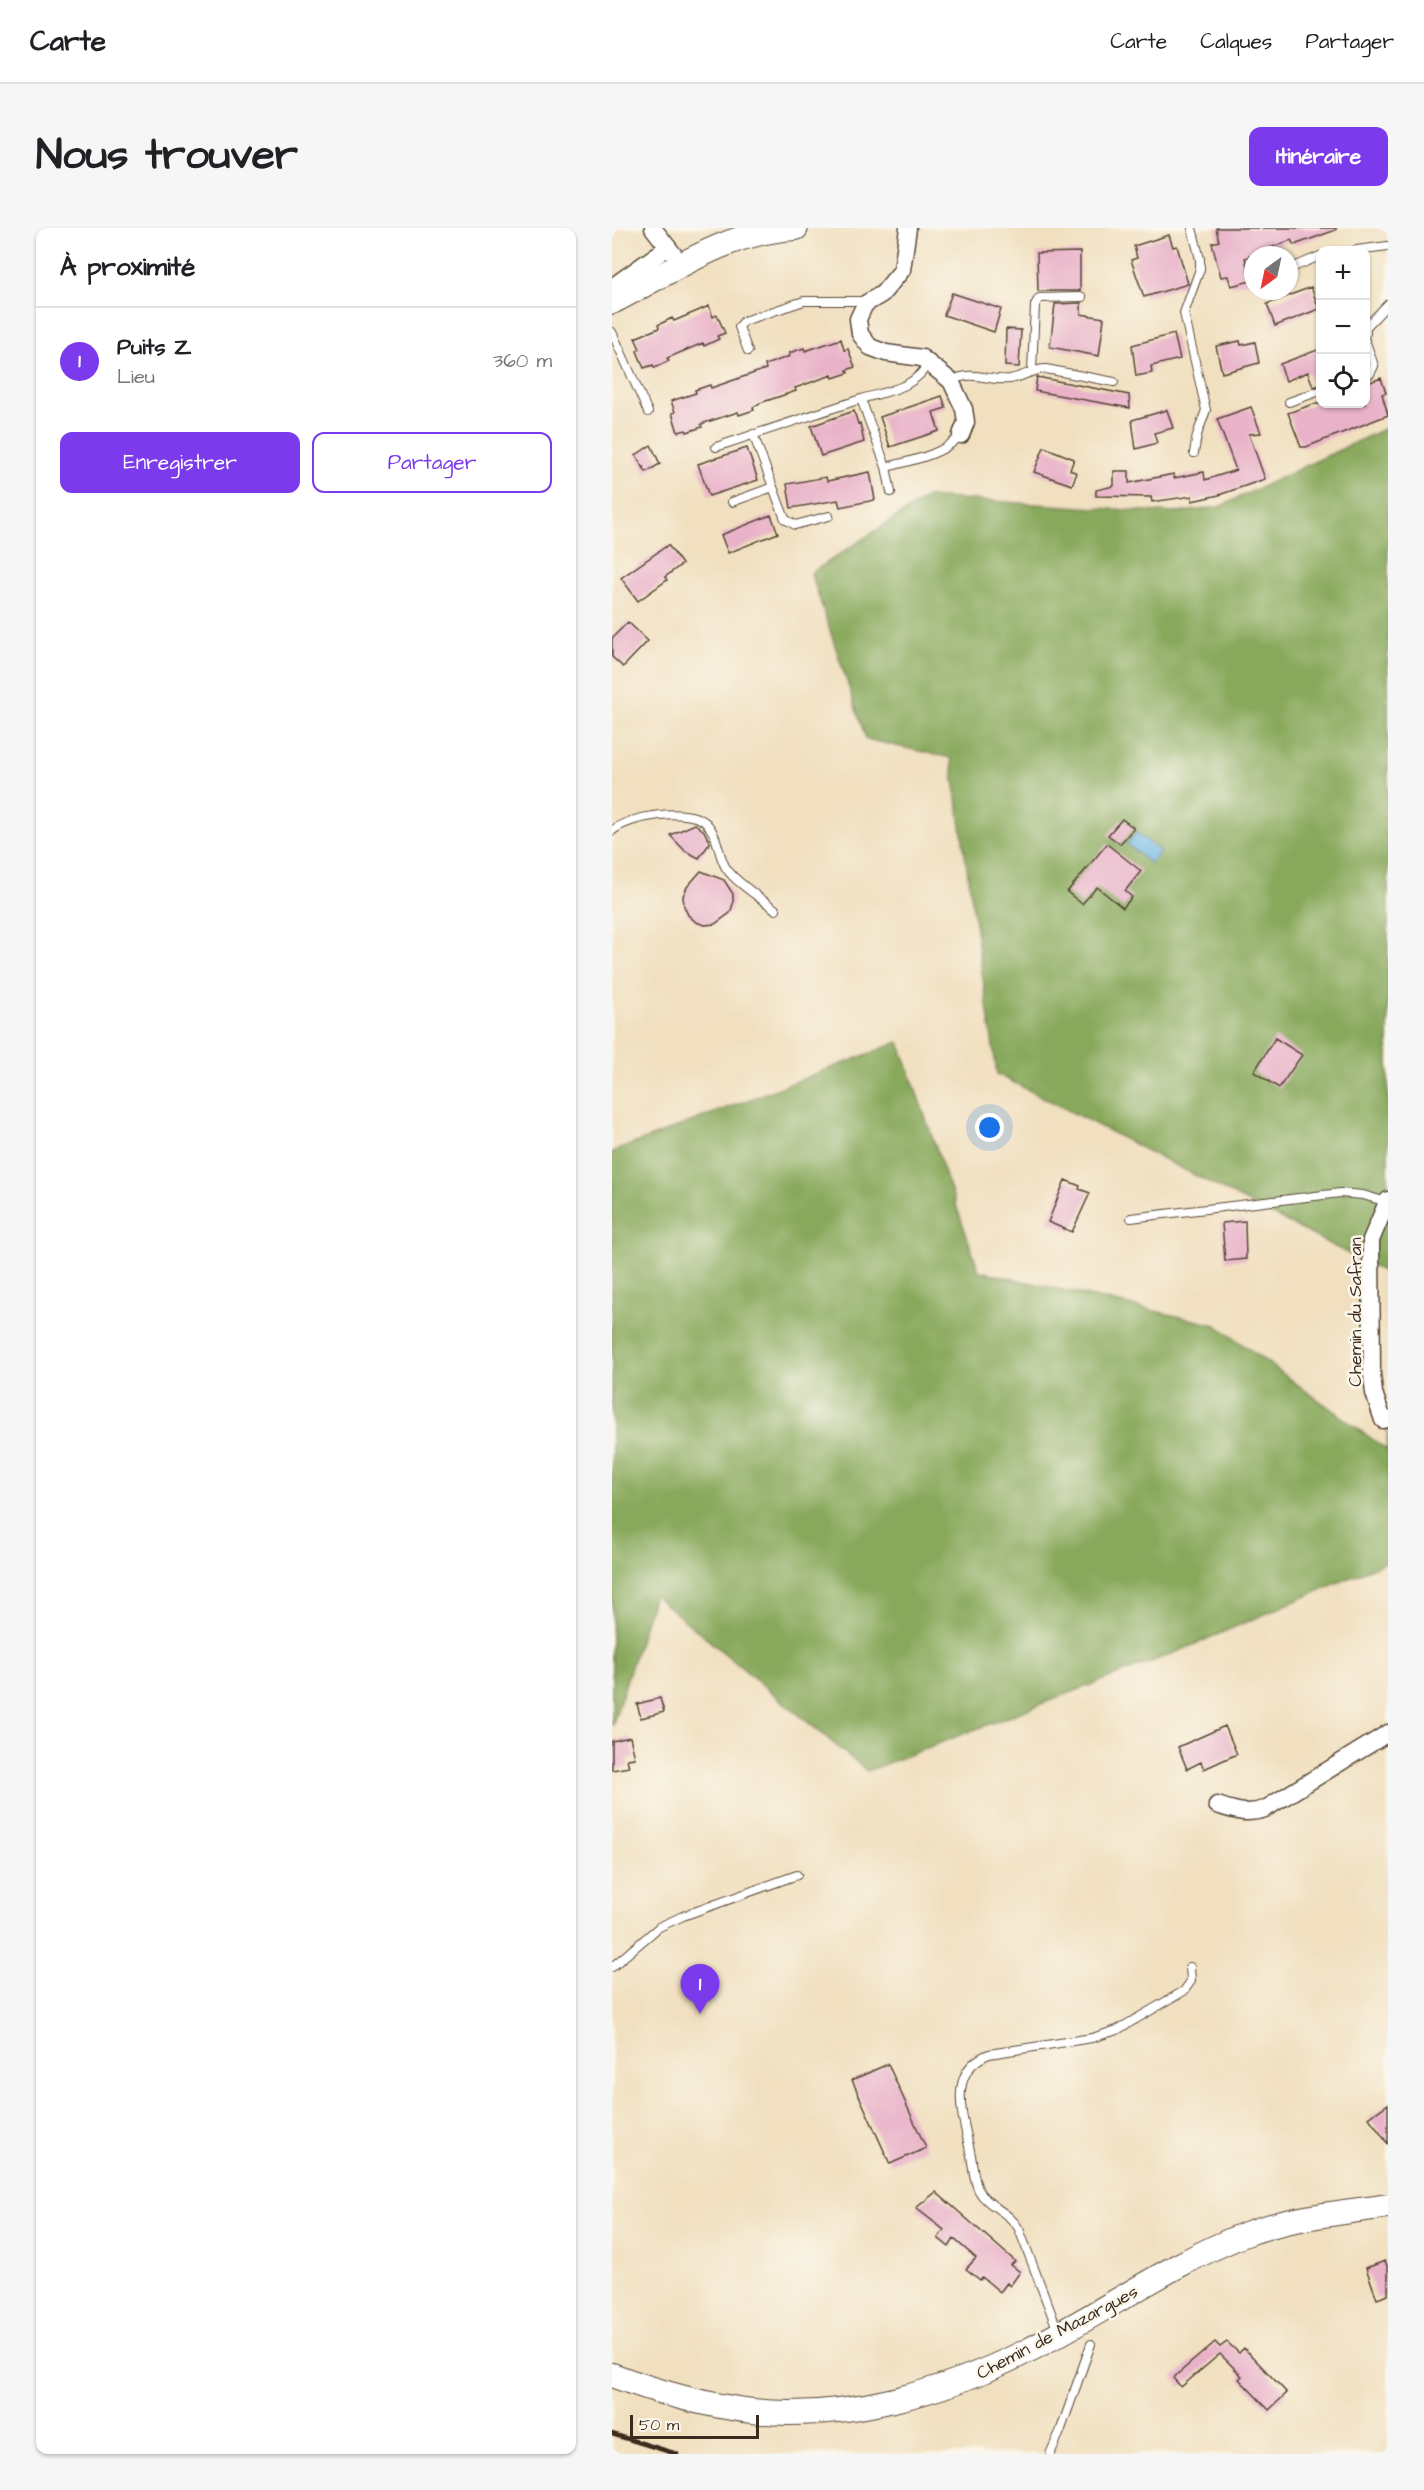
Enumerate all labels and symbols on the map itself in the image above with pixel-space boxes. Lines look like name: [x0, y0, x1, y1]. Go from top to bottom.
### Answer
north arrow: [1244, 246, 1298, 300]
your location: [975, 1113, 1004, 1142]
street label: Chemin du Safran: [1343, 1237, 1368, 1387]
pin: 1: [680, 1964, 719, 2014]
street label: Chemin de Mazargues: [972, 2279, 1143, 2387]
scale bar: [630, 2412, 759, 2440]

